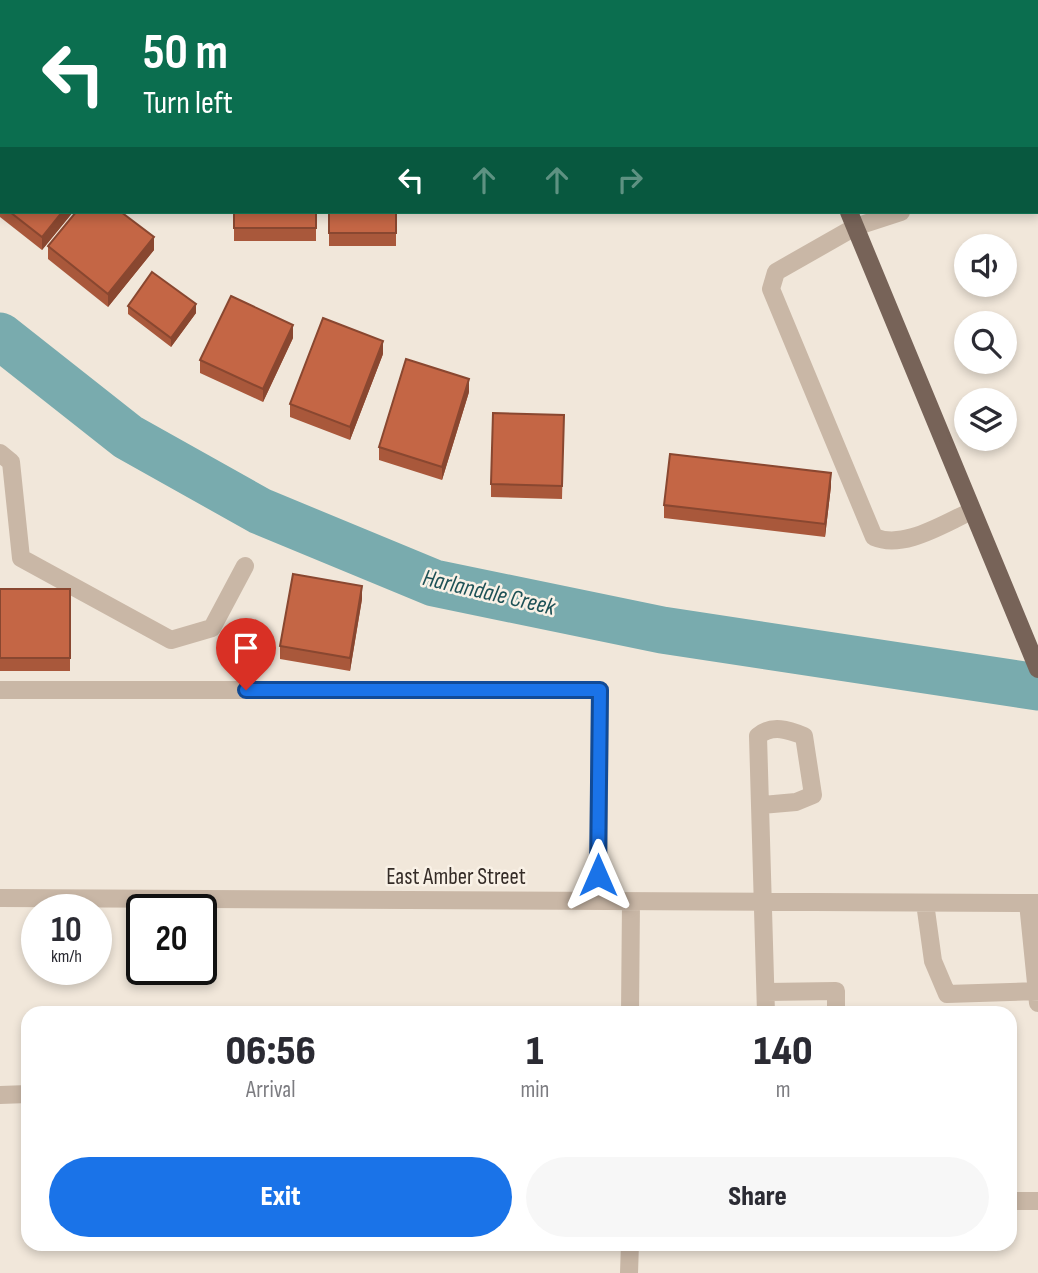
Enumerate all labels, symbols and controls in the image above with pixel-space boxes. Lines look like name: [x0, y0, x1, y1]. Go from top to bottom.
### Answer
text: 50 m: [143, 24, 228, 83]
icon: left: [28, 28, 119, 119]
text: Turn left: [143, 84, 233, 123]
icon: left: [392, 161, 430, 199]
icon: ahead: [465, 161, 503, 199]
icon: ahead: [538, 161, 576, 199]
icon: right: [611, 161, 649, 199]
map controls: [954, 234, 1017, 451]
button: sound: [954, 234, 1017, 297]
button: search: [954, 311, 1017, 374]
button: layers: [954, 388, 1017, 451]
water label: Harlandale Creek: [420, 563, 559, 622]
pin: [216, 618, 276, 690]
icon: arrive: [227, 629, 265, 667]
position arrow: [561, 838, 635, 912]
street label: East Amber Street: [386, 863, 526, 891]
speed limit sign: 20: [126, 894, 217, 985]
text: 10: [51, 909, 82, 952]
text: km/h: [51, 946, 82, 967]
text: 06:56: [225, 1026, 316, 1077]
text: 1: [526, 1026, 544, 1077]
text: 140: [754, 1026, 813, 1077]
text: Arrival: [246, 1076, 295, 1104]
text: min: [520, 1076, 549, 1104]
text: m: [776, 1076, 791, 1104]
button: Exit: [49, 1157, 512, 1237]
button: Share: [526, 1157, 989, 1237]

